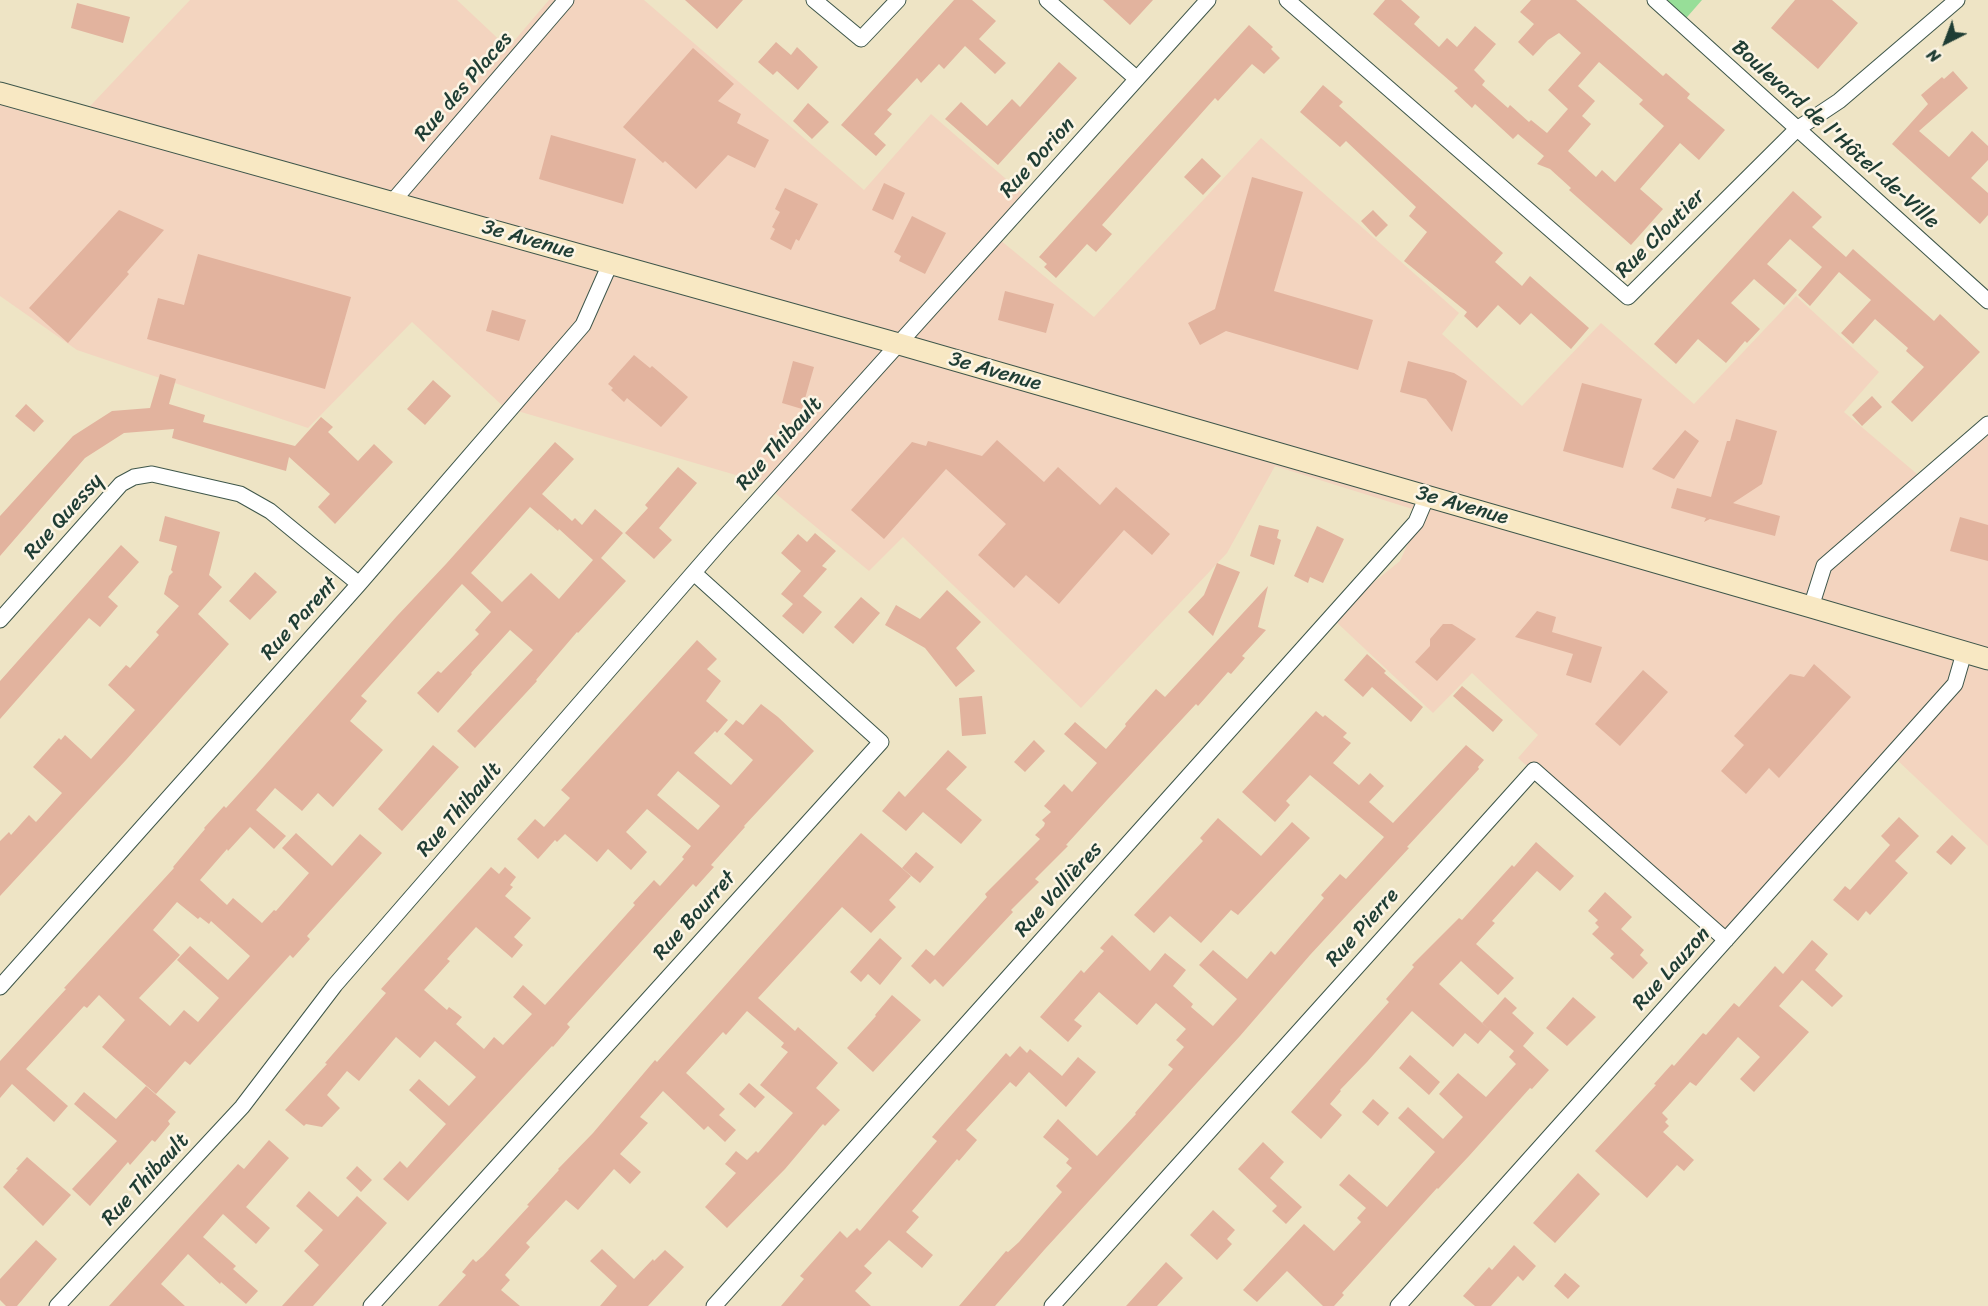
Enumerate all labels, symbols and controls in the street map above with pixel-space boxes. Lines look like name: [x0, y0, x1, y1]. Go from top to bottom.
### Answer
north arrow: [1916, 12, 1976, 72]
street label: Rue des Places: [410, 27, 518, 147]
street label: Boulevard de l'Hôtel-de-Ville: [1726, 35, 1944, 235]
text: N: [1920, 41, 1947, 70]
street label: Rue Dorion: [995, 113, 1081, 203]
street label: Rue Cloutier: [1611, 184, 1711, 284]
street label: 3e Avenue: [479, 215, 577, 265]
street label: 3e Avenue: [946, 347, 1044, 397]
street label: Rue Thibault: [732, 392, 828, 496]
street label: Rue Quessy: [19, 469, 109, 565]
street label: 3e Avenue: [1413, 481, 1511, 531]
street label: Rue Parent: [256, 572, 344, 666]
street label: Rue Thibault: [412, 758, 508, 862]
street label: Rue Vallières: [1010, 837, 1108, 943]
street label: Rue Bourret: [648, 866, 742, 966]
street label: Rue Pierre: [1321, 884, 1405, 972]
street label: Rue Lauzon: [1628, 922, 1716, 1016]
street label: Rue Thibault: [97, 1129, 195, 1231]

